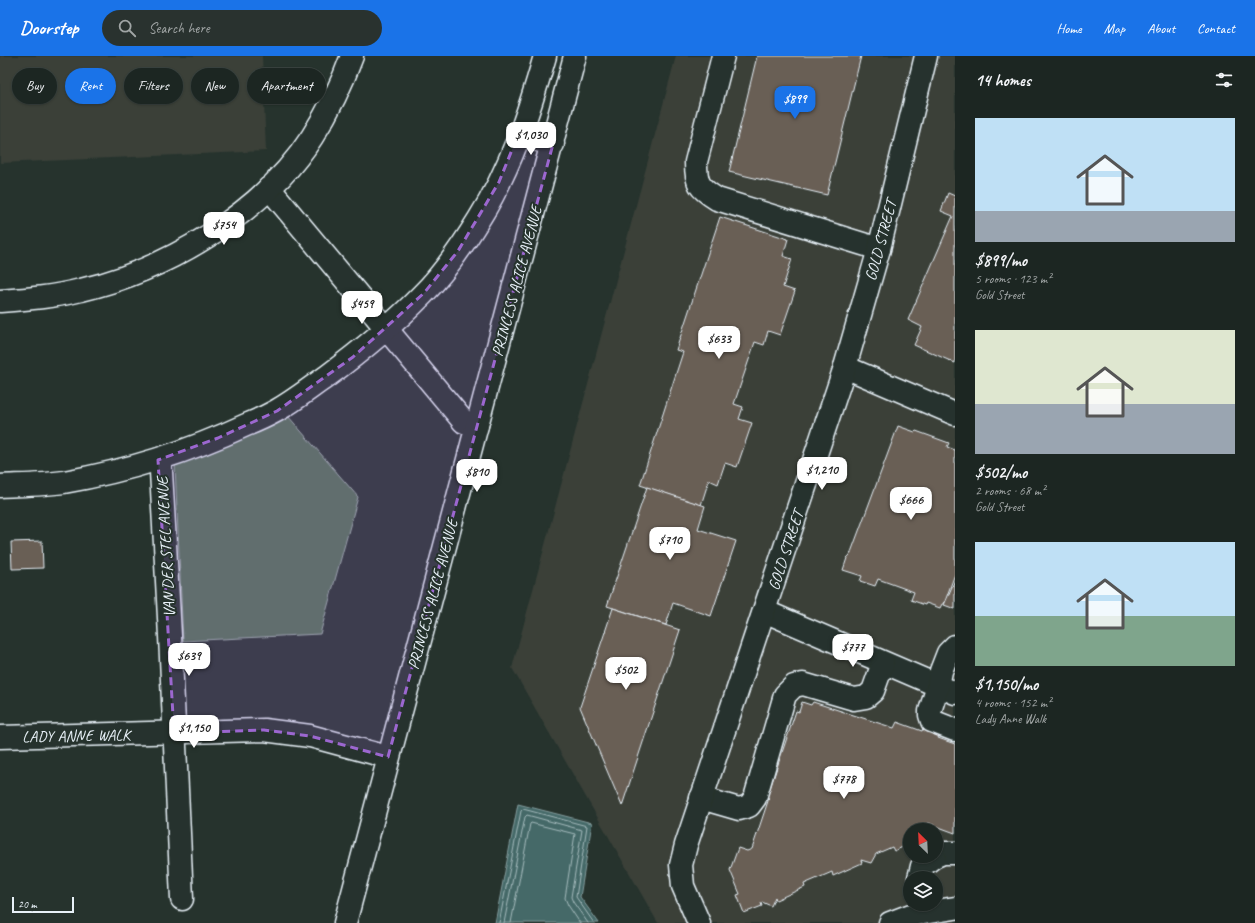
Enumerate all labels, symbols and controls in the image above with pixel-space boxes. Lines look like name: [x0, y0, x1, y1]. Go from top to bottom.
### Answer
search box: [102, 10, 382, 46]
text: Doorstep: [20, 16, 78, 40]
icon: search: [116, 17, 138, 39]
text: Search here: [148, 19, 210, 38]
text: Home: [1056, 20, 1082, 37]
text: Map: [1104, 20, 1125, 37]
text: About: [1147, 20, 1175, 37]
text: Contact: [1197, 20, 1235, 37]
chip: Buy: [12, 68, 57, 104]
chip: Rent: [65, 68, 116, 104]
chip: Filters: [124, 68, 183, 104]
chip: New: [191, 68, 239, 104]
chip: Apartment: [247, 68, 326, 104]
icon: filters: [1213, 69, 1235, 91]
text: 14 homes: [975, 70, 1031, 91]
pin: $899: [771, 86, 819, 120]
text: $899: [783, 91, 807, 107]
pin: $1,030: [498, 122, 564, 156]
text: $1,030: [515, 127, 547, 143]
icon: home: [1069, 144, 1141, 216]
street label: GOLD STREET: [861, 194, 902, 283]
street label: PRINCESS ALICE AVENUE: [487, 202, 547, 359]
pin: $754: [200, 212, 248, 246]
text: $754: [212, 217, 236, 233]
text: $899/mo: [975, 250, 1027, 271]
text: 5 rooms · 123 m²: [975, 271, 1051, 287]
text: Gold Street: [975, 287, 1024, 303]
pin: $459: [338, 291, 386, 325]
text: $459: [350, 296, 374, 312]
pin: $633: [695, 326, 743, 360]
text: $633: [707, 331, 731, 347]
icon: home: [1069, 356, 1141, 428]
pin: $1,210: [789, 457, 855, 491]
pin: $810: [453, 459, 501, 493]
text: $1,210: [806, 462, 838, 478]
text: $502/mo: [975, 462, 1027, 483]
text: $810: [465, 464, 489, 480]
street label: VAN DER STEL AVENUE: [152, 474, 180, 618]
text: 2 rooms · 68 m²: [975, 483, 1045, 499]
pin: $666: [887, 487, 935, 521]
text: $666: [899, 492, 923, 508]
text: Gold Street: [975, 499, 1024, 515]
street label: GOLD STREET: [764, 504, 809, 593]
street label: PRINCESS ALICE AVENUE: [403, 515, 463, 672]
pin: $710: [646, 527, 694, 561]
text: $710: [658, 532, 682, 548]
icon: home: [1069, 568, 1141, 640]
pin: $777: [829, 634, 877, 668]
text: $777: [841, 639, 865, 655]
pin: $639: [165, 643, 213, 677]
text: $639: [177, 648, 201, 664]
pin: $502: [602, 657, 650, 691]
text: $502: [614, 662, 638, 678]
text: $1,150/mo: [975, 674, 1038, 695]
text: 4 rooms · 152 m²: [975, 695, 1051, 711]
text: Lady Anne Walk: [975, 711, 1046, 727]
pin: $1,150: [161, 715, 227, 749]
text: $1,150: [178, 720, 210, 736]
street label: LADY ANNE WALK: [22, 725, 133, 747]
pin: $778: [820, 766, 868, 800]
text: $778: [832, 771, 856, 787]
north arrow: [903, 823, 943, 863]
map controls: [903, 823, 943, 911]
button: layers: [903, 871, 943, 911]
scale bar: [12, 895, 74, 914]
text: 20 m: [18, 897, 37, 911]

